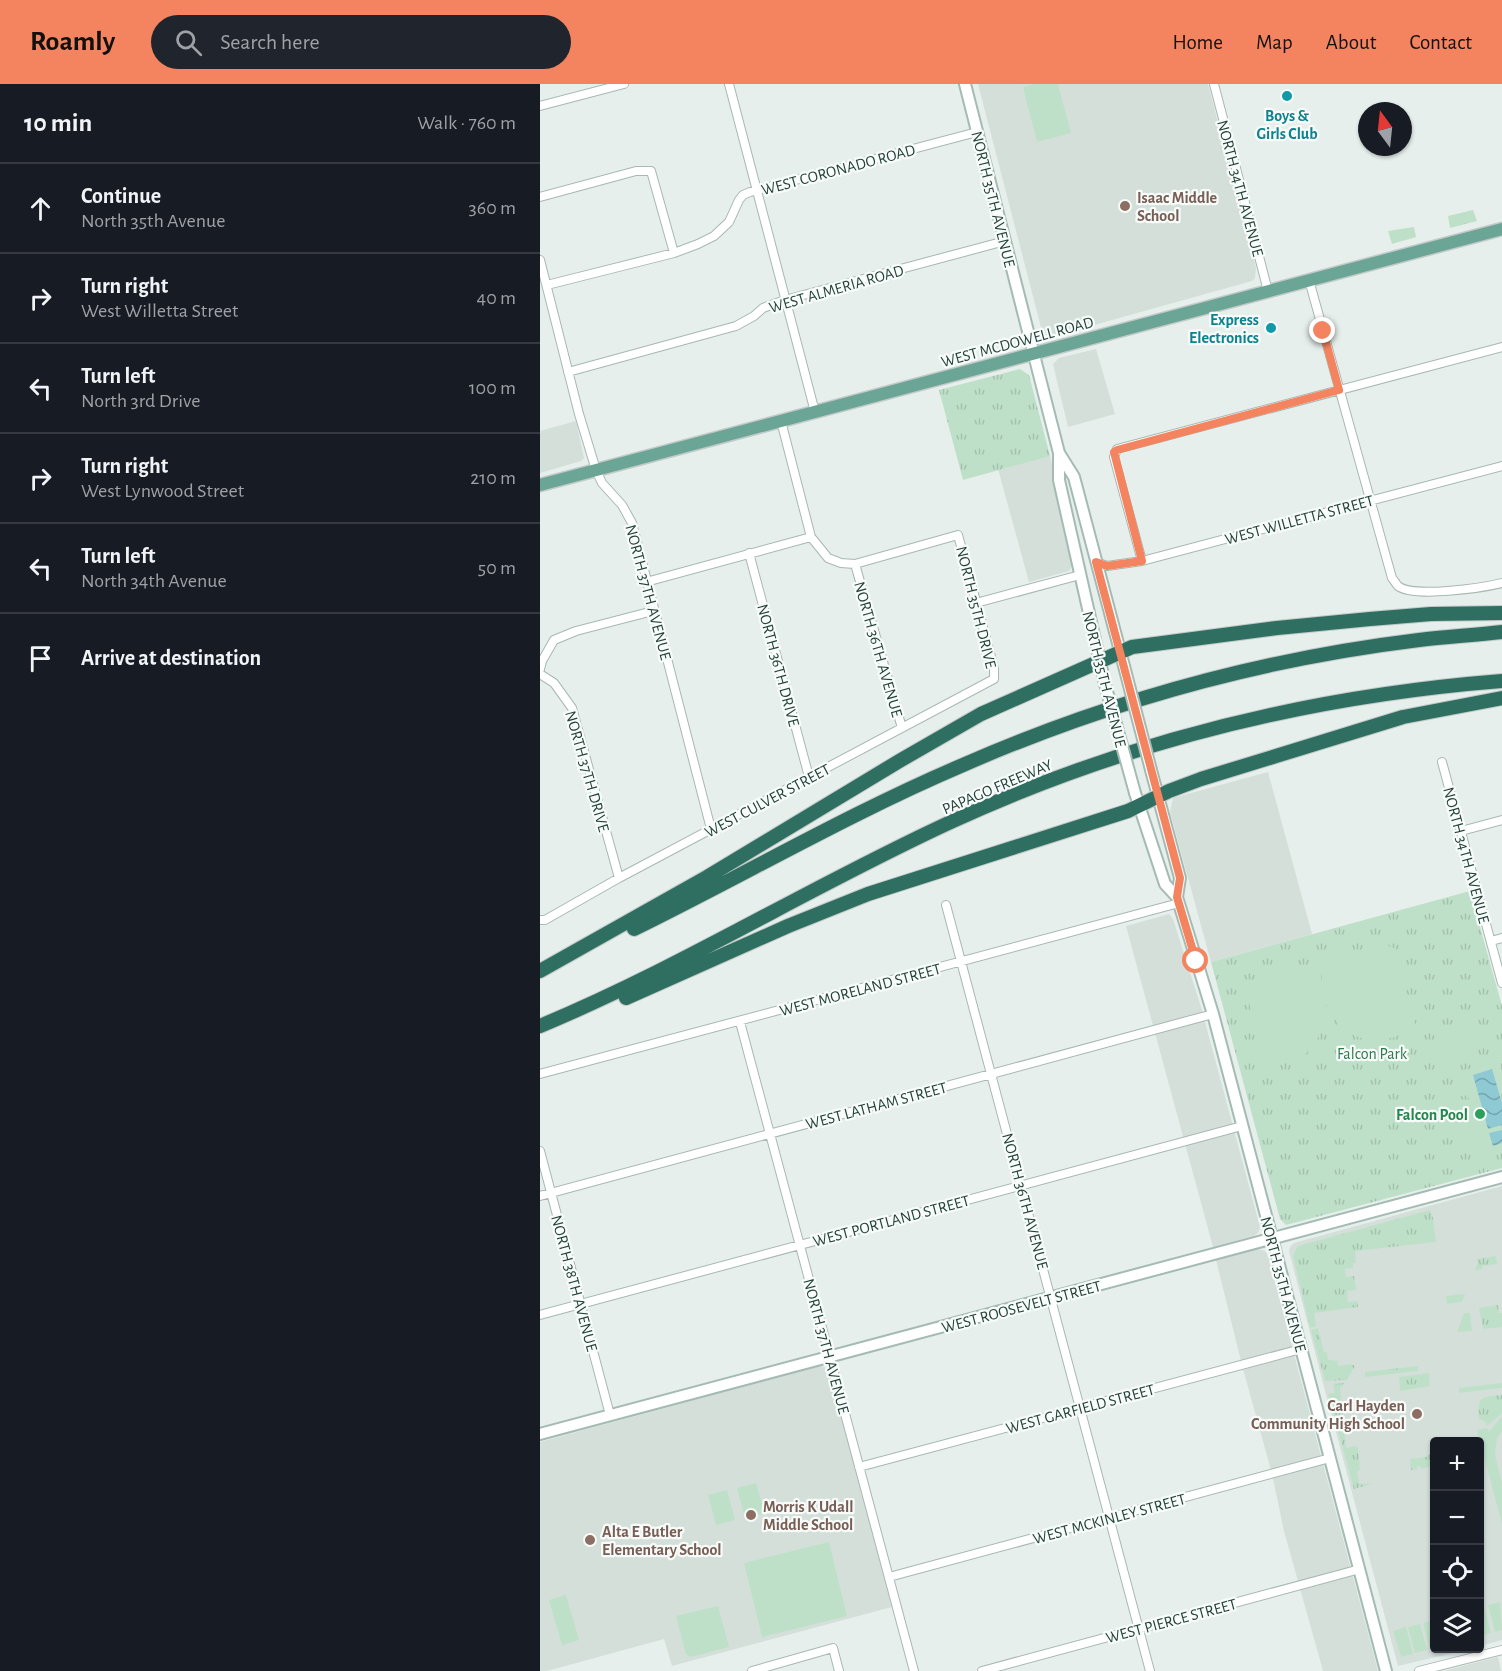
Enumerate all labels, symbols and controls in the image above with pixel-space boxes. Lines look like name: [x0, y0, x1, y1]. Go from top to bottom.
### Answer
search box: [151, 15, 571, 69]
icon: search: [172, 26, 205, 59]
text: Roamly: [30, 28, 115, 56]
text: Search here: [220, 31, 320, 53]
text: Home: [1172, 32, 1223, 53]
text: Map: [1256, 32, 1293, 53]
text: About: [1326, 32, 1376, 53]
text: Contact: [1409, 32, 1472, 53]
marker: Boys & Girls Club: [1280, 89, 1294, 103]
north arrow: [1358, 102, 1412, 156]
place label: Boys & Girls Club: [1256, 108, 1318, 142]
text: 10 min: [24, 110, 92, 136]
text: Walk · 760 m: [417, 113, 516, 133]
street label: NORTH 34TH AVENUE: [1214, 118, 1266, 258]
street label: NORTH 35TH AVENUE: [968, 130, 1018, 269]
street label: WEST CORONADO ROAD: [760, 142, 917, 198]
text: Continue: [81, 185, 161, 207]
place label: Isaac Middle School: [1137, 190, 1218, 224]
icon: ahead: [24, 192, 57, 225]
text: 360 m: [469, 198, 516, 218]
marker: Isaac Middle School: [1118, 199, 1132, 213]
text: North 35th Avenue: [81, 211, 225, 231]
street label: WEST ALMERIA ROAD: [767, 262, 905, 316]
text: Turn right: [81, 275, 168, 297]
icon: right: [24, 282, 57, 315]
text: 40 m: [477, 288, 516, 308]
text: West Willetta Street: [81, 301, 238, 321]
place label: Express Electronics: [1189, 312, 1259, 346]
street label: WEST MCDOWELL ROAD: [939, 314, 1095, 370]
route end: [1309, 317, 1335, 343]
marker: Express Electronics: [1264, 321, 1278, 335]
text: Turn left: [81, 365, 155, 387]
icon: left: [24, 372, 57, 405]
text: 100 m: [469, 378, 516, 398]
text: North 3rd Drive: [81, 391, 200, 411]
text: Turn right: [81, 455, 168, 477]
icon: right: [24, 462, 57, 495]
text: 210 m: [470, 468, 516, 488]
text: West Lynwood Street: [81, 481, 244, 501]
street label: WEST WILLETTA STREET: [1223, 492, 1376, 548]
street label: NORTH 37TH AVENUE: [622, 523, 674, 662]
text: Turn left: [81, 545, 155, 567]
street label: NORTH 35TH DRIVE: [953, 545, 999, 670]
icon: left: [24, 552, 57, 585]
text: 50 m: [478, 558, 516, 578]
text: North 34th Avenue: [81, 571, 227, 591]
street label: NORTH 36TH AVENUE: [851, 580, 905, 719]
street label: NORTH 36TH DRIVE: [754, 602, 802, 728]
street label: NORTH 35TH AVENUE: [1079, 610, 1129, 749]
icon: arrive: [24, 642, 57, 675]
text: Arrive at destination: [81, 647, 261, 669]
street label: NORTH 37TH DRIVE: [562, 709, 612, 834]
street label: PAPAGO FREEWAY: [940, 756, 1055, 817]
street label: WEST CULVER STREET: [702, 761, 833, 841]
street label: NORTH 34TH AVENUE: [1440, 785, 1492, 925]
route start: [1182, 947, 1208, 973]
street label: WEST MORELAND STREET: [778, 961, 943, 1019]
park label: Falcon Park: [1337, 1046, 1408, 1062]
street label: WEST LATHAM STREET: [804, 1079, 949, 1133]
place label: Falcon Pool: [1396, 1107, 1468, 1123]
marker: Falcon Pool: [1473, 1107, 1487, 1121]
street label: NORTH 36TH AVENUE: [999, 1131, 1051, 1271]
street label: WEST PORTLAND STREET: [811, 1192, 971, 1250]
street label: NORTH 38TH AVENUE: [548, 1213, 600, 1353]
street label: NORTH 35TH AVENUE: [1257, 1215, 1309, 1354]
street label: NORTH 37TH AVENUE: [800, 1277, 852, 1416]
street label: WEST ROOSEVELT STREET: [940, 1278, 1103, 1336]
street label: WEST GARFIELD STREET: [1004, 1381, 1157, 1437]
place label: Carl Hayden Community High School: [1251, 1398, 1405, 1433]
marker: Carl Hayden Community High School: [1410, 1407, 1424, 1421]
map controls: [1430, 1437, 1484, 1653]
button: +: [1430, 1437, 1484, 1491]
street label: WEST MCKINLEY STREET: [1031, 1491, 1188, 1547]
button: −: [1430, 1491, 1484, 1545]
place label: Morris K Udall Middle School: [763, 1499, 853, 1533]
marker: Morris K Udall Middle School: [744, 1508, 758, 1522]
place label: Alta E Butler Elementary School: [602, 1524, 722, 1559]
marker: Alta E Butler Elementary School: [583, 1533, 597, 1547]
button: locate: [1430, 1545, 1484, 1599]
street label: WEST PIERCE STREET: [1104, 1596, 1239, 1646]
button: layers: [1430, 1599, 1484, 1653]

